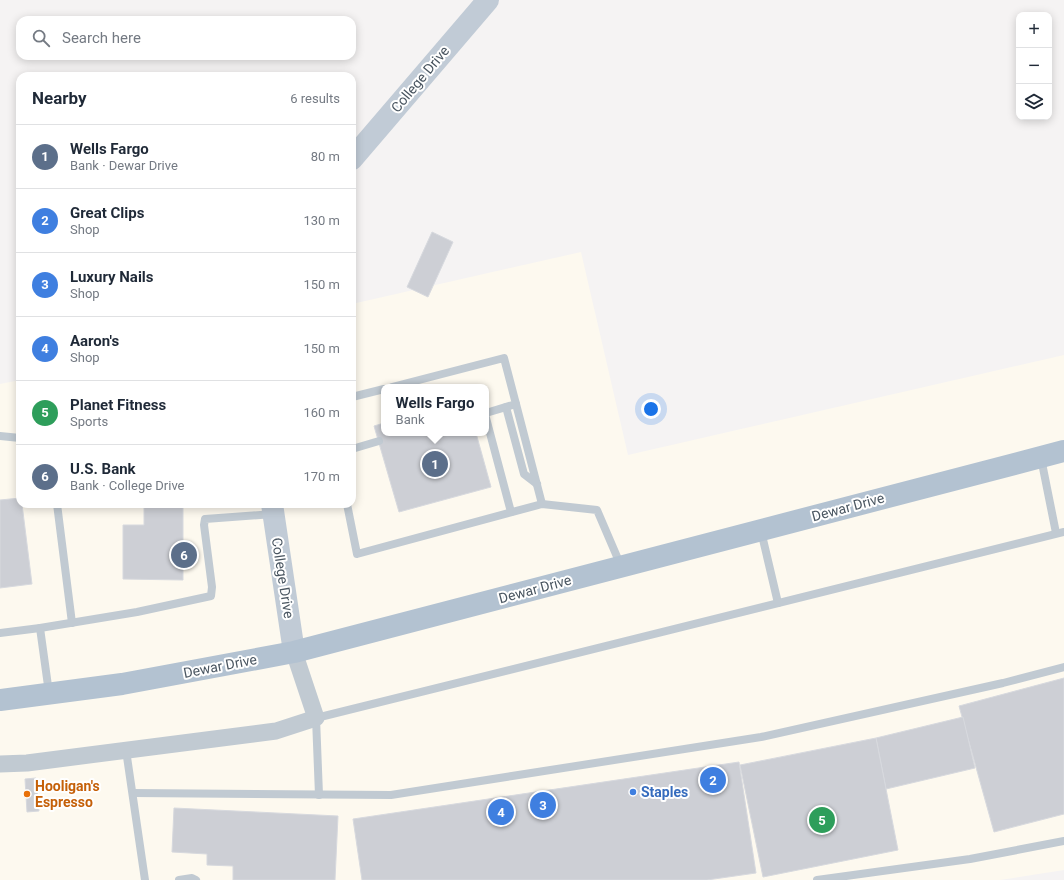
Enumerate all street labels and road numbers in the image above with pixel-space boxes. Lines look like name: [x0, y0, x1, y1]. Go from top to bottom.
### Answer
street label: College Drive: [388, 43, 452, 115]
street label: Dewar Drive: [810, 490, 886, 524]
street label: College Drive: [269, 536, 297, 620]
street label: Dewar Drive: [497, 572, 573, 606]
street label: Dewar Drive: [182, 651, 258, 681]

